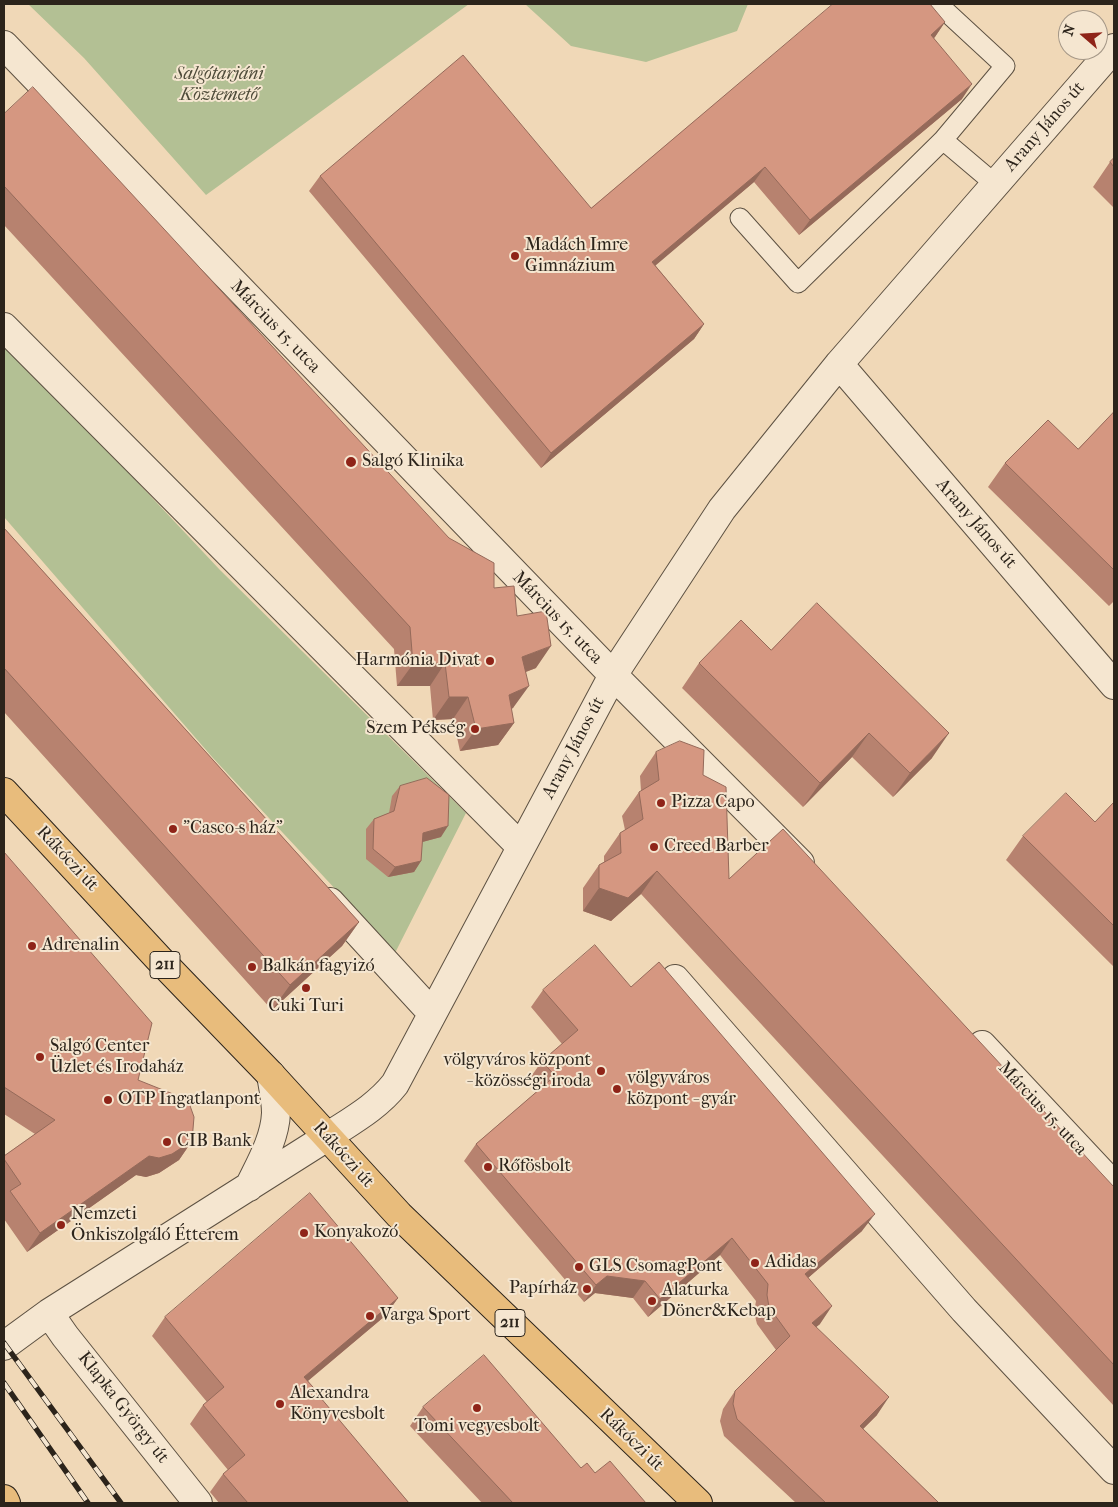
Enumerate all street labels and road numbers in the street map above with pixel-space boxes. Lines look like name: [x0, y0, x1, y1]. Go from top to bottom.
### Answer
street label: Arany János út: [1000, 78, 1090, 176]
street label: Március 15. utca: [225, 276, 325, 378]
street label: Arany János út: [931, 475, 1021, 573]
street label: Március 15. utca: [507, 567, 607, 669]
street label: Arany János út: [538, 693, 610, 803]
street label: Rákóczi út: [31, 822, 103, 896]
road number: 211: [150, 952, 180, 978]
street label: Március 15. utca: [993, 1058, 1091, 1160]
street label: Rákóczi út: [308, 1118, 378, 1192]
road number: 211: [495, 1310, 525, 1336]
street label: Klapka György út: [73, 1348, 173, 1468]
street label: Rákóczi út: [594, 1404, 668, 1476]

